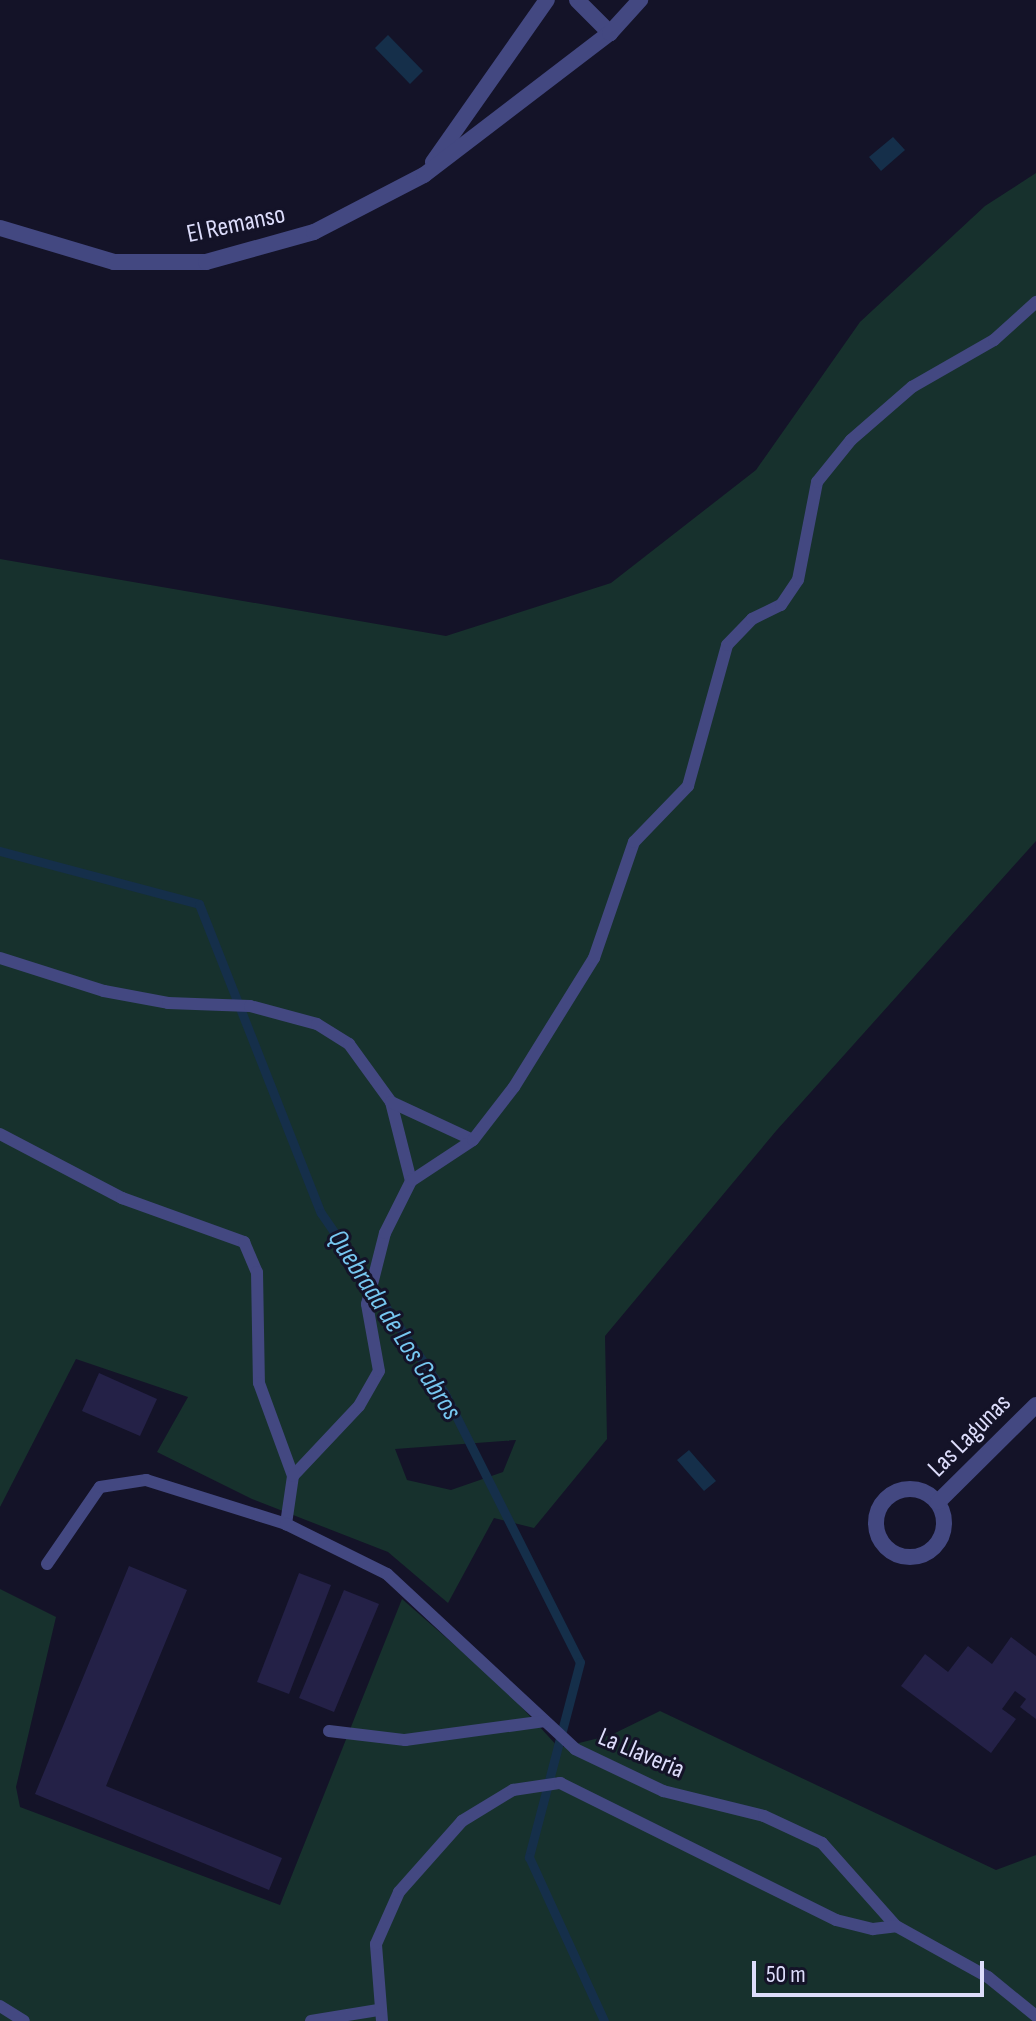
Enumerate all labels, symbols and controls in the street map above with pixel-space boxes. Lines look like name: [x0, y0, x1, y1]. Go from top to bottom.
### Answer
street label: El Remanso: [184, 199, 288, 251]
water label: Quebrada de Los Cabros: [320, 1224, 468, 1426]
street label: Las Lagunas: [922, 1388, 1018, 1484]
street label: La Llaveria: [593, 1722, 689, 1786]
scale bar: [756, 1945, 988, 1995]
text: 50 m: [766, 1960, 806, 1989]

